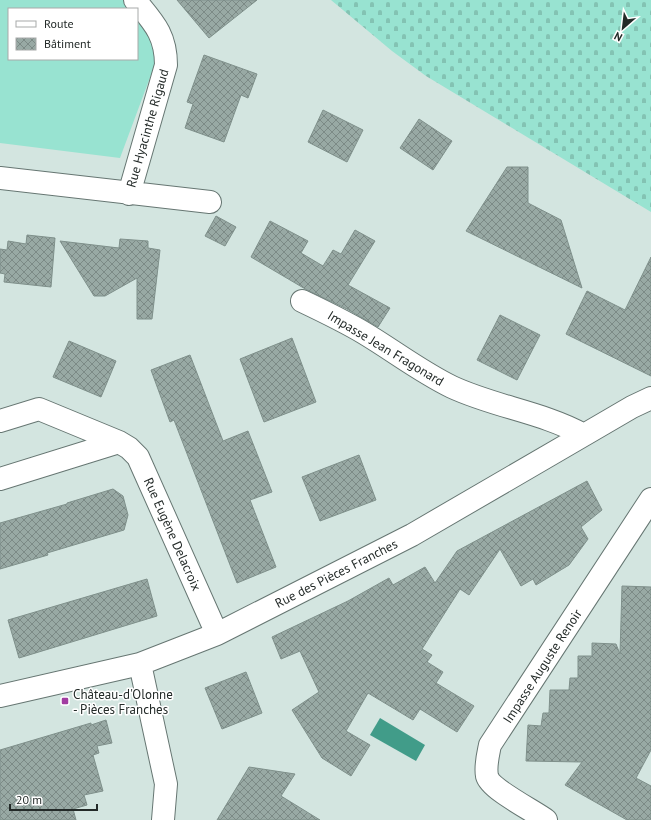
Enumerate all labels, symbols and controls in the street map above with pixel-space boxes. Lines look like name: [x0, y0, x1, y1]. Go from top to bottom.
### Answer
legend: [8, 8, 138, 60]
north arrow: [603, 8, 643, 48]
text: Route: [44, 16, 74, 31]
text: N: [612, 29, 625, 45]
text: Bâtiment: [44, 36, 91, 51]
street label: Rue Hyacinthe Rigaud: [122, 67, 173, 189]
street label: Impasse Jean Fragonard: [324, 307, 447, 390]
street label: Rue Eugène Delacroix: [140, 475, 205, 594]
street label: Rue des Pièces Franches: [272, 535, 400, 612]
street label: Impasse Auguste Renoir: [499, 606, 586, 726]
place label: Château-d'Olonne - Pièces Franches: [73, 686, 173, 718]
marker: Château-d'Olonne - Pièces Franches: [60, 696, 70, 706]
scale bar: [10, 786, 97, 812]
text: 20 m: [16, 792, 42, 807]

